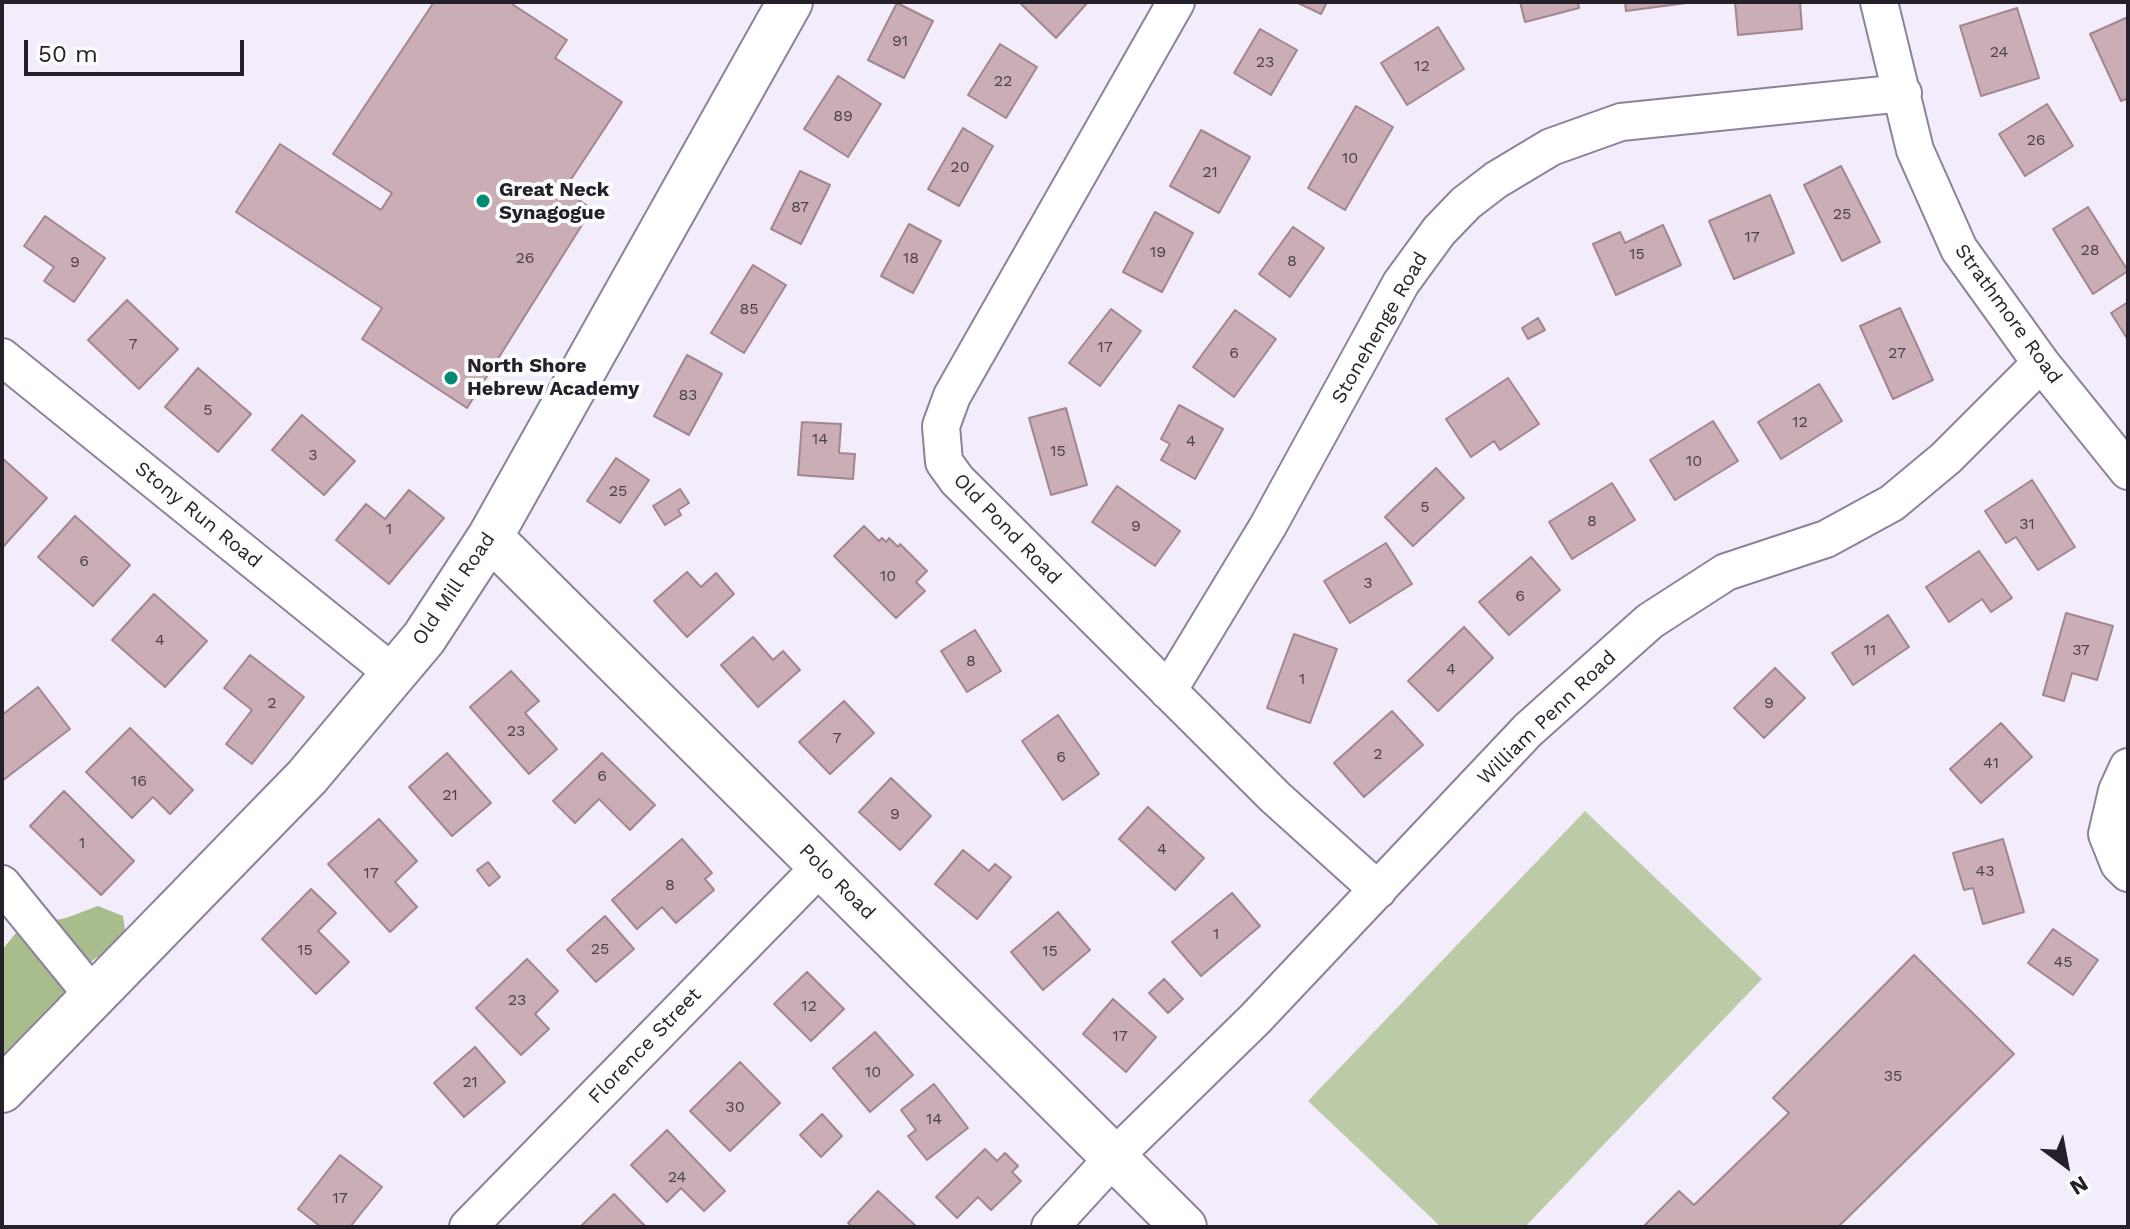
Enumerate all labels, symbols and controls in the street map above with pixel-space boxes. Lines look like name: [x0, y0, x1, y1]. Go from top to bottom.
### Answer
scale bar: [28, 24, 248, 74]
house number: 91: [892, 31, 908, 51]
text: 50 m: [38, 40, 98, 68]
house number: 24: [1990, 42, 2008, 62]
house number: 23: [1256, 52, 1274, 72]
house number: 12: [1414, 56, 1430, 76]
house number: 22: [994, 71, 1012, 91]
house number: 89: [833, 106, 853, 126]
house number: 26: [2026, 130, 2046, 150]
house number: 10: [1342, 148, 1358, 168]
house number: 20: [950, 157, 970, 177]
house number: 21: [1202, 162, 1218, 182]
place label: Great Neck Synagogue: [499, 178, 609, 225]
marker: Great Neck Synagogue: [474, 192, 492, 210]
house number: 87: [791, 197, 809, 217]
house number: 25: [1833, 204, 1851, 224]
house number: 17: [1744, 227, 1760, 247]
street label: Strathmore Road: [1949, 239, 2067, 389]
house number: 28: [2080, 240, 2100, 260]
house number: 19: [1150, 242, 1166, 262]
house number: 15: [1629, 244, 1645, 264]
house number: 26: [515, 248, 535, 268]
house number: 18: [903, 248, 919, 268]
street label: Stonehenge Road: [1327, 248, 1433, 408]
house number: 8: [1287, 251, 1297, 271]
house number: 9: [70, 252, 80, 272]
house number: 85: [739, 299, 759, 319]
house number: 7: [129, 334, 137, 354]
house number: 17: [1097, 337, 1113, 357]
house number: 6: [1229, 343, 1239, 363]
house number: 27: [1888, 343, 1906, 363]
place label: North Shore Hebrew Academy: [467, 354, 639, 401]
marker: North Shore Hebrew Academy: [442, 369, 460, 387]
house number: 83: [679, 385, 697, 405]
house number: 5: [203, 400, 213, 420]
house number: 12: [1792, 412, 1808, 432]
house number: 14: [812, 429, 828, 449]
house number: 4: [1186, 431, 1196, 451]
house number: 15: [1050, 441, 1066, 461]
house number: 3: [308, 445, 318, 465]
house number: 10: [1686, 451, 1702, 471]
street label: Stony Run Road: [130, 457, 266, 573]
street label: Old Pond Road: [948, 469, 1066, 589]
house number: 25: [609, 481, 627, 501]
house number: 5: [1420, 497, 1430, 517]
house number: 8: [1587, 511, 1597, 531]
house number: 31: [2019, 514, 2035, 534]
house number: 9: [1131, 516, 1141, 536]
house number: 1: [386, 519, 392, 539]
street label: Old Mill Road: [408, 528, 500, 650]
house number: 6: [79, 551, 89, 571]
house number: 10: [880, 566, 896, 586]
house number: 3: [1363, 573, 1373, 593]
house number: 6: [1515, 586, 1525, 606]
house number: 4: [155, 630, 165, 650]
house number: 11: [1864, 640, 1876, 660]
house number: 37: [2072, 640, 2090, 660]
street label: William Penn Road: [1473, 646, 1621, 790]
house number: 8: [966, 651, 976, 671]
house number: 4: [1446, 659, 1456, 679]
house number: 1: [1299, 669, 1305, 689]
house number: 2: [267, 693, 277, 713]
house number: 9: [1764, 693, 1774, 713]
house number: 23: [507, 721, 525, 741]
house number: 7: [833, 728, 841, 748]
house number: 2: [1373, 744, 1383, 764]
house number: 6: [1056, 747, 1066, 767]
house number: 41: [1983, 753, 1999, 773]
house number: 6: [597, 766, 607, 786]
house number: 16: [131, 771, 147, 791]
house number: 21: [442, 785, 458, 805]
house number: 9: [890, 804, 900, 824]
house number: 1: [79, 833, 85, 853]
street label: Polo Road: [794, 839, 880, 925]
house number: 4: [1157, 839, 1167, 859]
house number: 43: [1975, 861, 1995, 881]
house number: 17: [363, 863, 379, 883]
house number: 8: [665, 875, 675, 895]
house number: 1: [1213, 924, 1219, 944]
house number: 25: [591, 939, 609, 959]
house number: 15: [297, 940, 313, 960]
house number: 15: [1042, 941, 1058, 961]
house number: 45: [2053, 952, 2073, 972]
street label: Florence Street: [584, 983, 706, 1109]
house number: 23: [508, 990, 526, 1010]
house number: 12: [801, 996, 817, 1016]
house number: 17: [1112, 1026, 1128, 1046]
house number: 10: [865, 1062, 881, 1082]
house number: 35: [1884, 1066, 1902, 1086]
house number: 21: [462, 1072, 478, 1092]
house number: 30: [725, 1097, 745, 1117]
house number: 14: [926, 1109, 942, 1129]
north arrow: [2026, 1125, 2106, 1205]
house number: 24: [668, 1167, 686, 1187]
text: N: [2065, 1171, 2093, 1201]
house number: 17: [332, 1188, 348, 1208]

